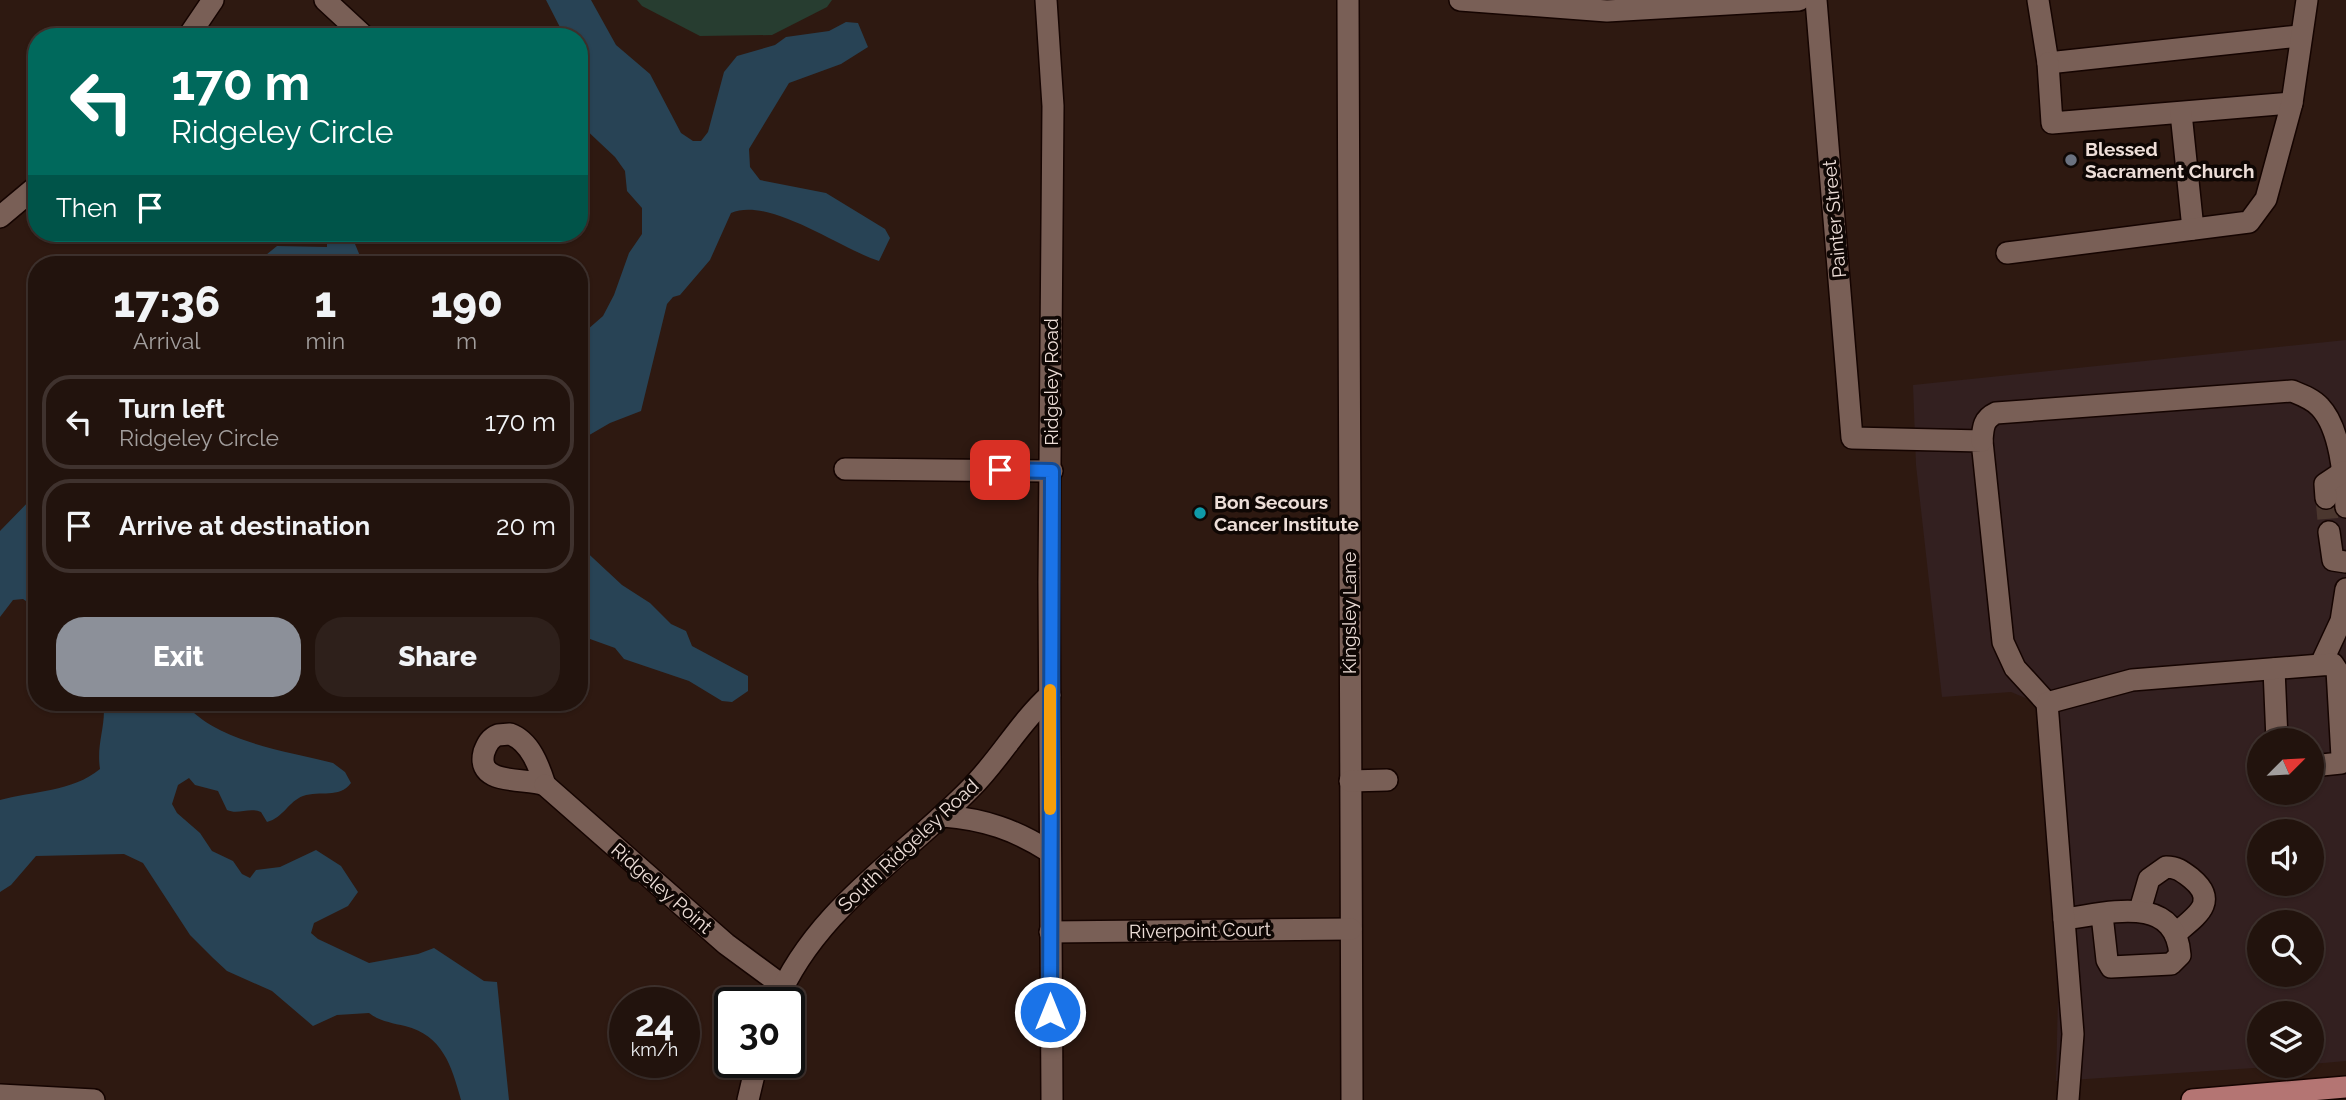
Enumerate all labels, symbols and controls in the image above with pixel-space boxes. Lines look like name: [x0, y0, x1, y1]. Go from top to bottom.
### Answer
text: 170 m: [171, 54, 310, 111]
icon: left: [56, 56, 147, 147]
text: Ridgeley Circle: [171, 113, 394, 150]
place label: Blessed Sacrament Church: [2085, 138, 2254, 182]
marker: Blessed Sacrament Church: [2063, 152, 2079, 168]
street label: Painter Street: [1818, 158, 1850, 279]
icon: arrive: [131, 189, 169, 227]
text: Then: [56, 193, 117, 223]
text: 17:36: [113, 278, 220, 327]
text: 1: [314, 278, 336, 327]
text: 190: [430, 278, 503, 327]
street label: Ridgeley Road: [1040, 318, 1062, 446]
text: Arrival: [133, 327, 200, 354]
text: min: [306, 327, 345, 354]
text: m: [456, 327, 477, 354]
text: Turn left: [119, 394, 225, 424]
icon: left: [60, 403, 98, 441]
text: 170 m: [485, 407, 556, 437]
text: Ridgeley Circle: [119, 424, 279, 451]
pin: [970, 440, 1030, 500]
icon: arrive: [981, 451, 1019, 489]
place label: Bon Secours Cancer Institute: [1214, 491, 1359, 535]
marker: Bon Secours Cancer Institute: [1192, 505, 1208, 521]
icon: arrive: [60, 507, 98, 545]
text: Arrive at destination: [119, 511, 370, 541]
text: 20 m: [496, 511, 556, 541]
street label: Kingsley Lane: [1338, 552, 1360, 674]
button: Exit: [56, 617, 301, 697]
button: Share: [315, 617, 560, 697]
north arrow: [2247, 728, 2324, 805]
map controls: [2247, 728, 2324, 1078]
street label: South Ridgeley Road: [833, 774, 983, 916]
button: sound: [2247, 819, 2324, 896]
street label: Ridgeley Point: [607, 838, 717, 938]
button: search: [2247, 910, 2324, 987]
street label: Riverpoint Court: [1129, 918, 1272, 942]
position arrow: [1013, 975, 1087, 1049]
speed limit sign: 30: [714, 987, 805, 1078]
button: layers: [2247, 1001, 2324, 1078]
text: 24: [635, 1003, 674, 1044]
text: km/h: [631, 1039, 678, 1060]

